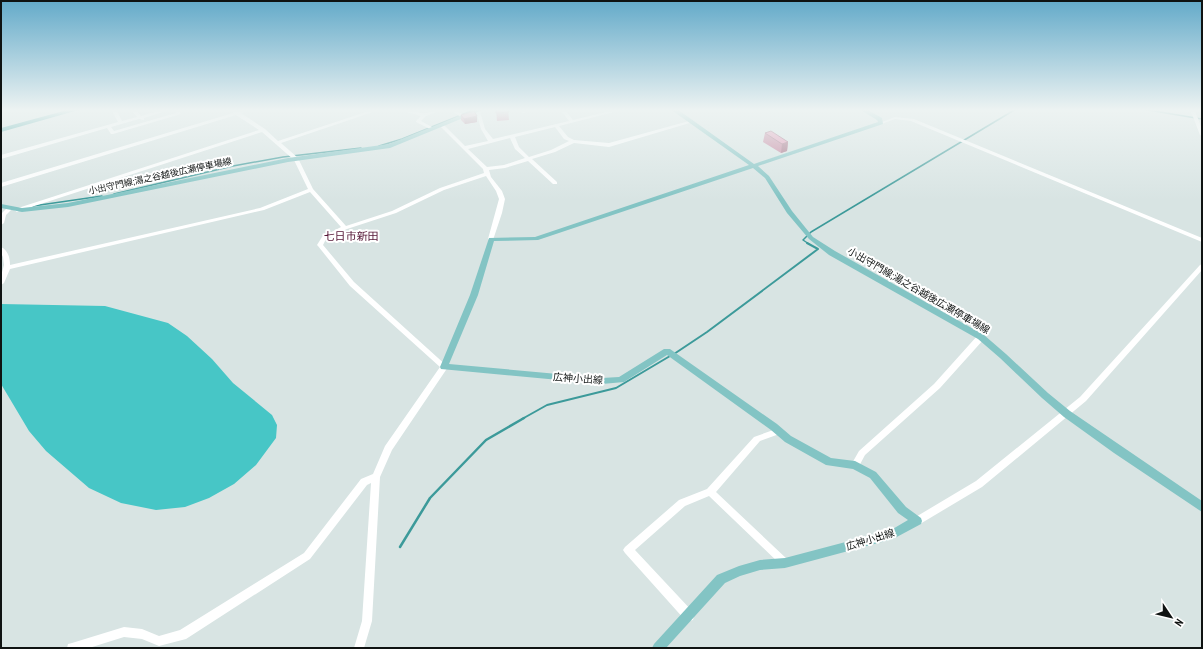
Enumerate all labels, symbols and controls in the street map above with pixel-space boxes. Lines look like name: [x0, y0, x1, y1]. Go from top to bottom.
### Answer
street label: 小出守門線;湯之谷越後広瀬停車場線: [87, 155, 233, 196]
district label: 七日市新田: [324, 229, 379, 243]
street label: 小出守門線;湯之谷越後広瀬停車場線: [845, 244, 992, 337]
street label: 広神小出線: [553, 370, 603, 387]
street label: 広神小出線: [844, 526, 896, 553]
north arrow: [1151, 597, 1191, 637]
text: N: [1172, 616, 1187, 629]

